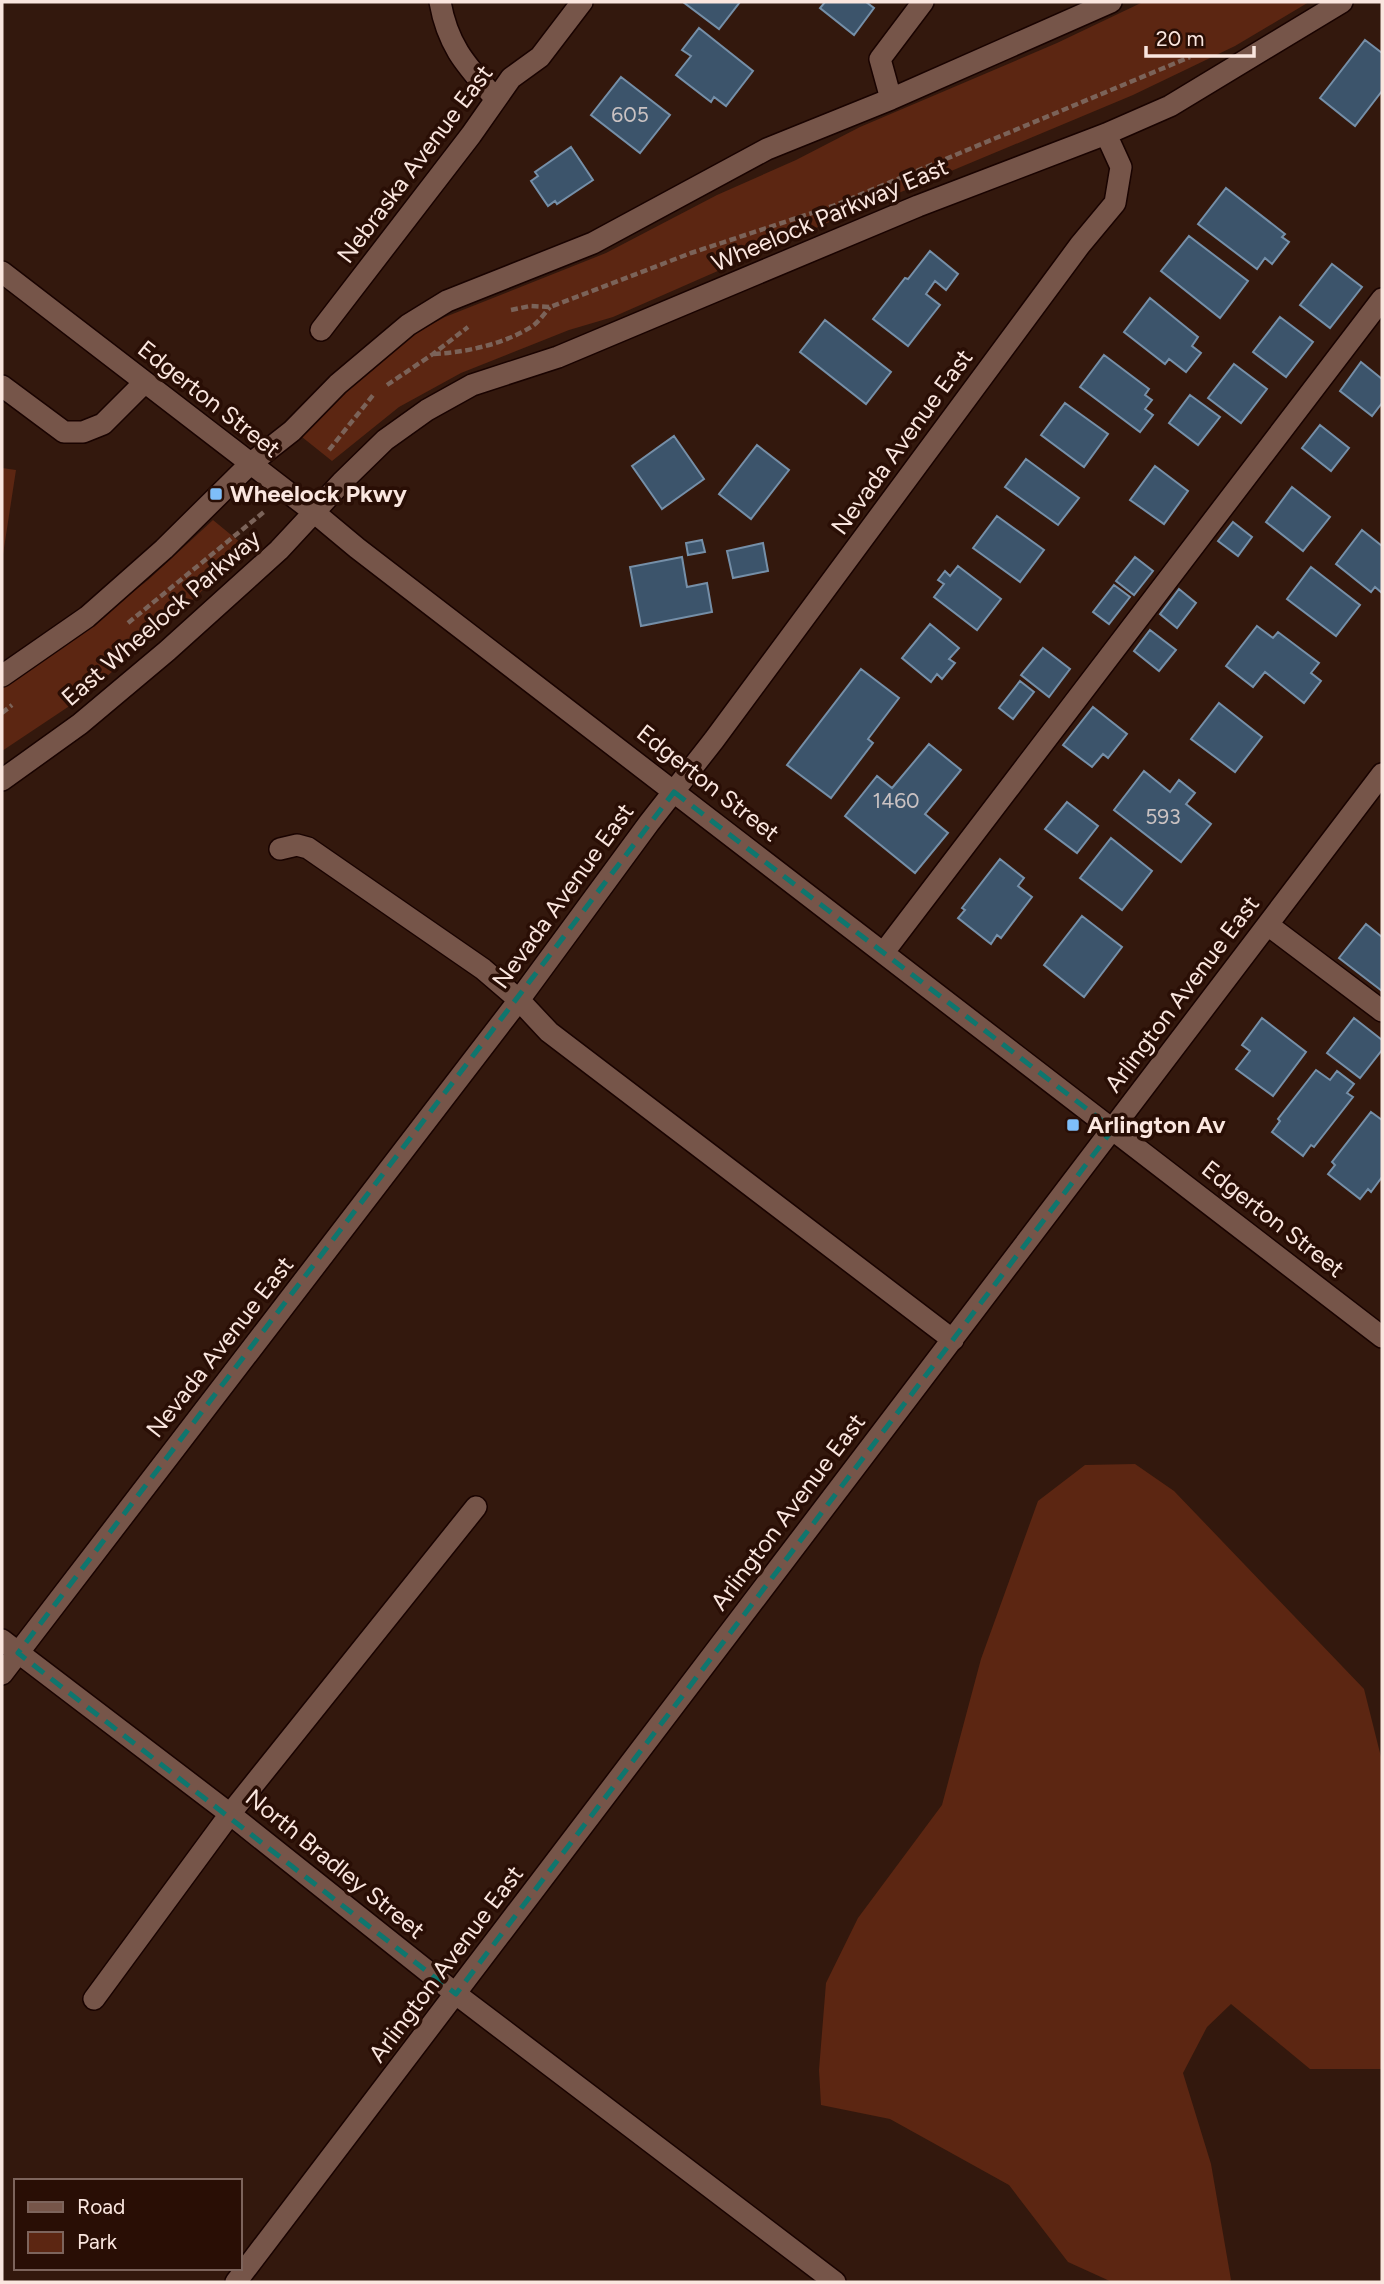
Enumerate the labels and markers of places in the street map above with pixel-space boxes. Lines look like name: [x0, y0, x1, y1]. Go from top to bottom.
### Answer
place label: Wheelock Pkwy: [230, 479, 407, 508]
marker: Wheelock Pkwy: [208, 486, 224, 502]
place label: Arlington Av: [1087, 1110, 1226, 1139]
marker: Arlington Av: [1065, 1117, 1081, 1133]

